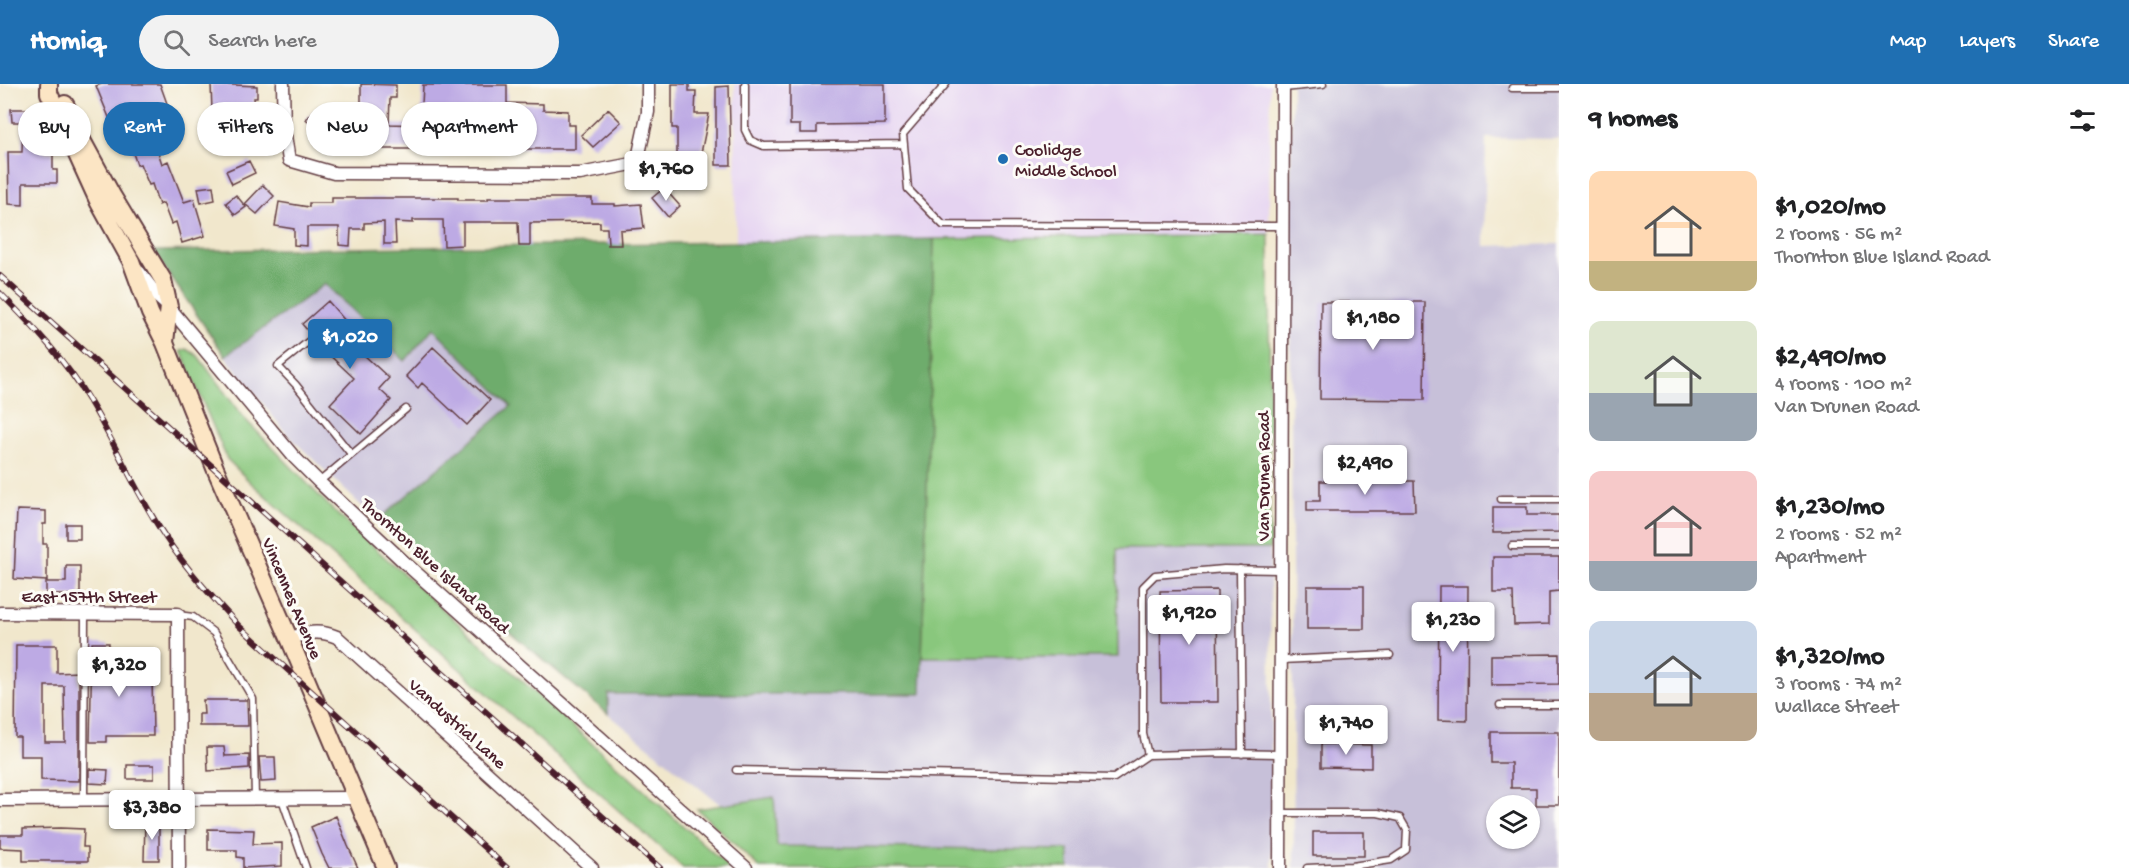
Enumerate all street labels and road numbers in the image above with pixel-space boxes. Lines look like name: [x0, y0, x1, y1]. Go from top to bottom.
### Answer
street label: Van Drunen Road: [1255, 410, 1276, 542]
street label: Thornton Blue Island Road: [355, 494, 514, 640]
street label: Vincennes Avenue: [255, 534, 326, 663]
street label: East 157th Street: [22, 588, 158, 609]
street label: Vandustrial Lane: [402, 675, 510, 775]

